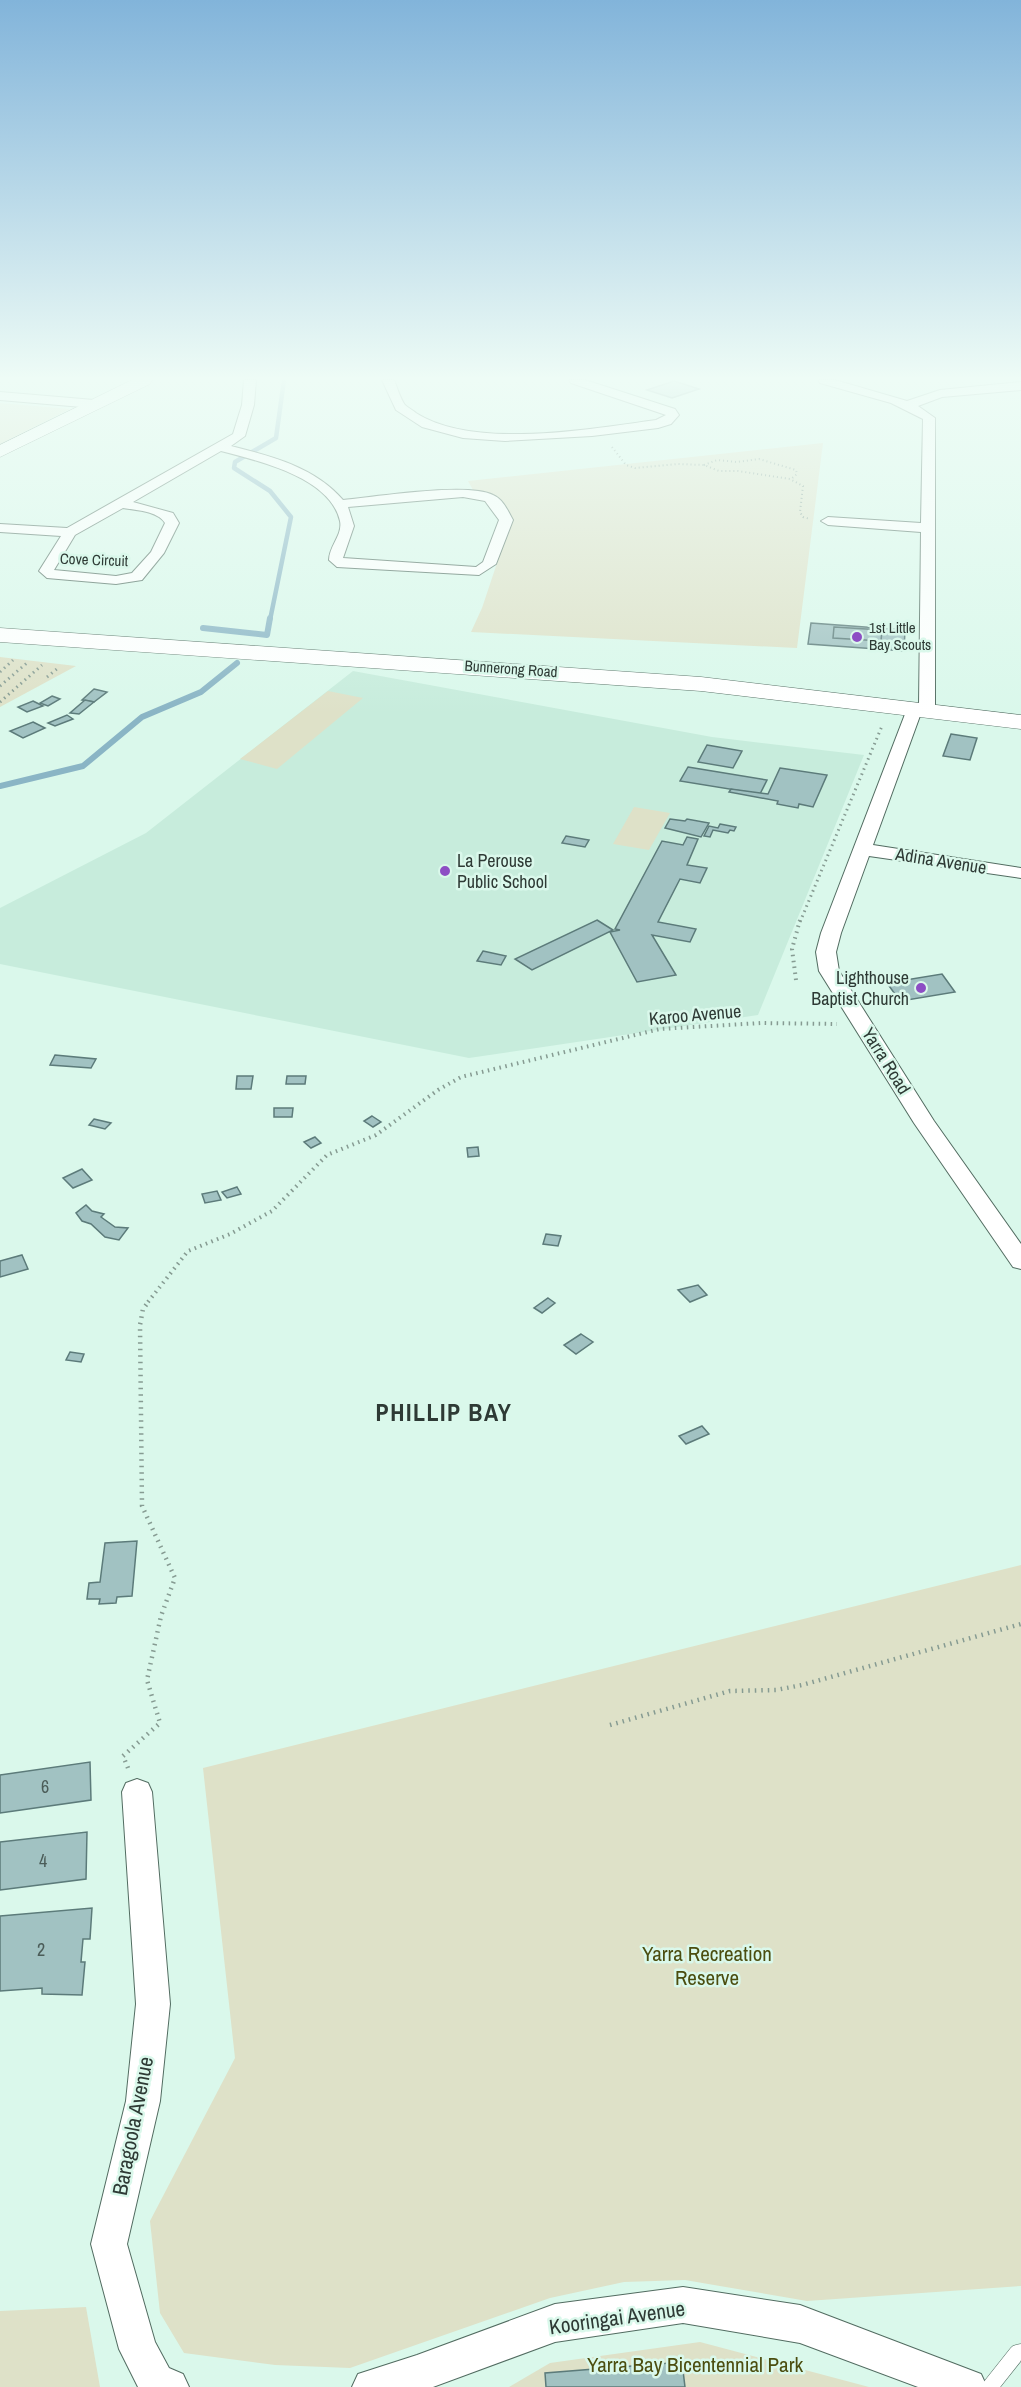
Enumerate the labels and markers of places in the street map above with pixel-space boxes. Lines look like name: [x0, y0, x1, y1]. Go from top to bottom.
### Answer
place label: 1st Little Bay Scouts: [869, 617, 931, 655]
marker: 1st Little Bay Scouts: [850, 630, 864, 644]
place label: La Perouse Public School: [457, 848, 547, 894]
marker: La Perouse Public School: [438, 864, 452, 878]
place label: Lighthouse Baptist Church: [811, 965, 909, 1011]
marker: Lighthouse Baptist Church: [914, 981, 928, 995]

